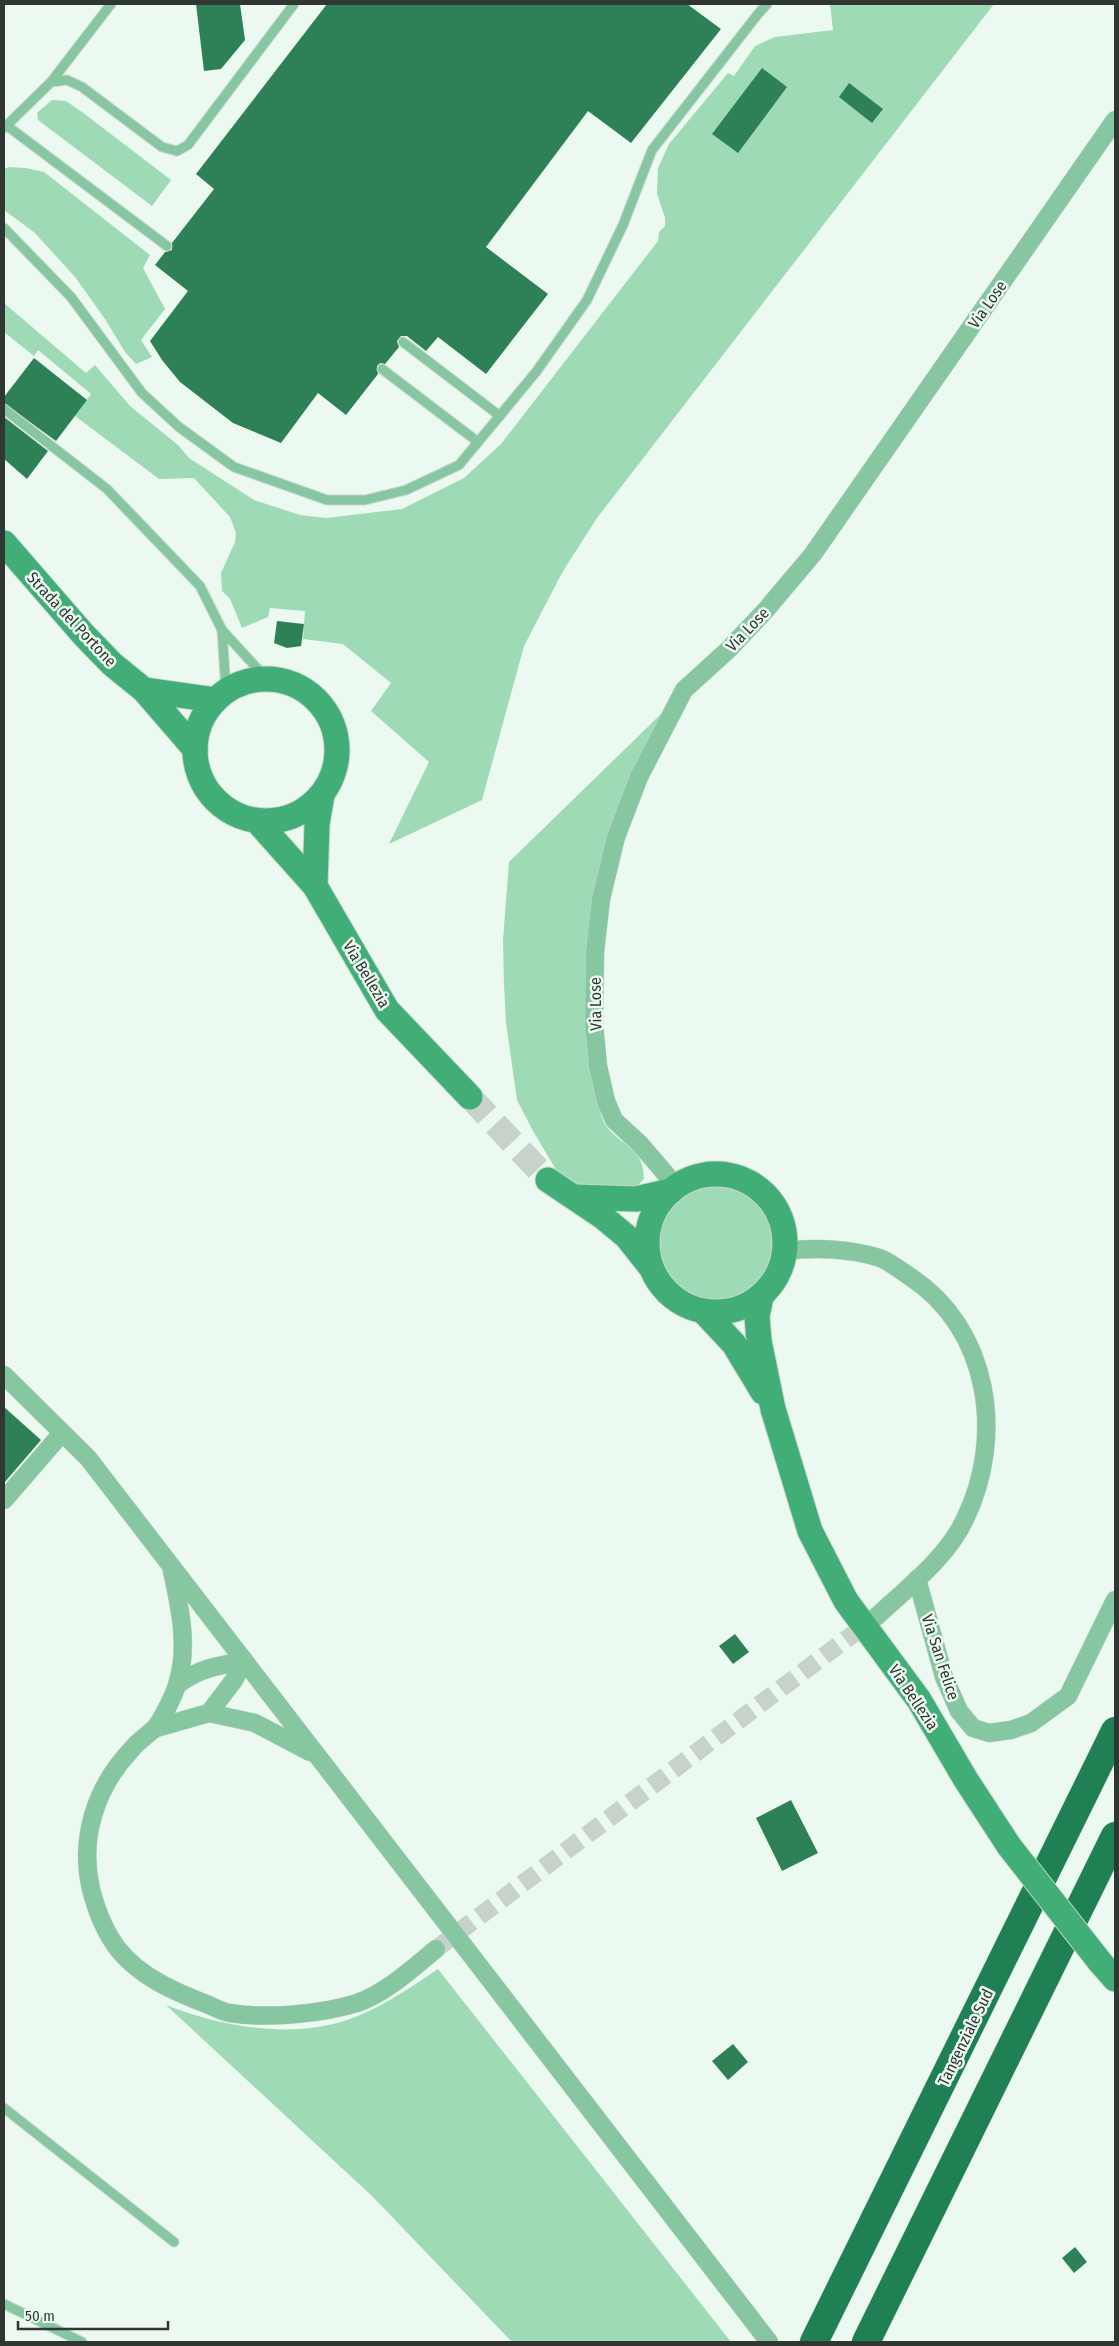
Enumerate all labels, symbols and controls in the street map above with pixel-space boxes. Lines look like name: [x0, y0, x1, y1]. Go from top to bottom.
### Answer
street label: Via Lose: [964, 277, 1011, 332]
street label: Strada del Portone: [23, 568, 120, 671]
street label: Via Lose: [722, 603, 773, 655]
street label: Via Bellezia: [339, 937, 394, 1011]
street label: Via Lose: [586, 977, 605, 1031]
street label: Via San Felice: [918, 1612, 963, 1702]
street label: Via Bellezia: [885, 1661, 942, 1734]
street label: Tangenziale Sud: [934, 1986, 997, 2089]
scale bar: [18, 2298, 168, 2330]
text: 50 m: [25, 2307, 55, 2325]

